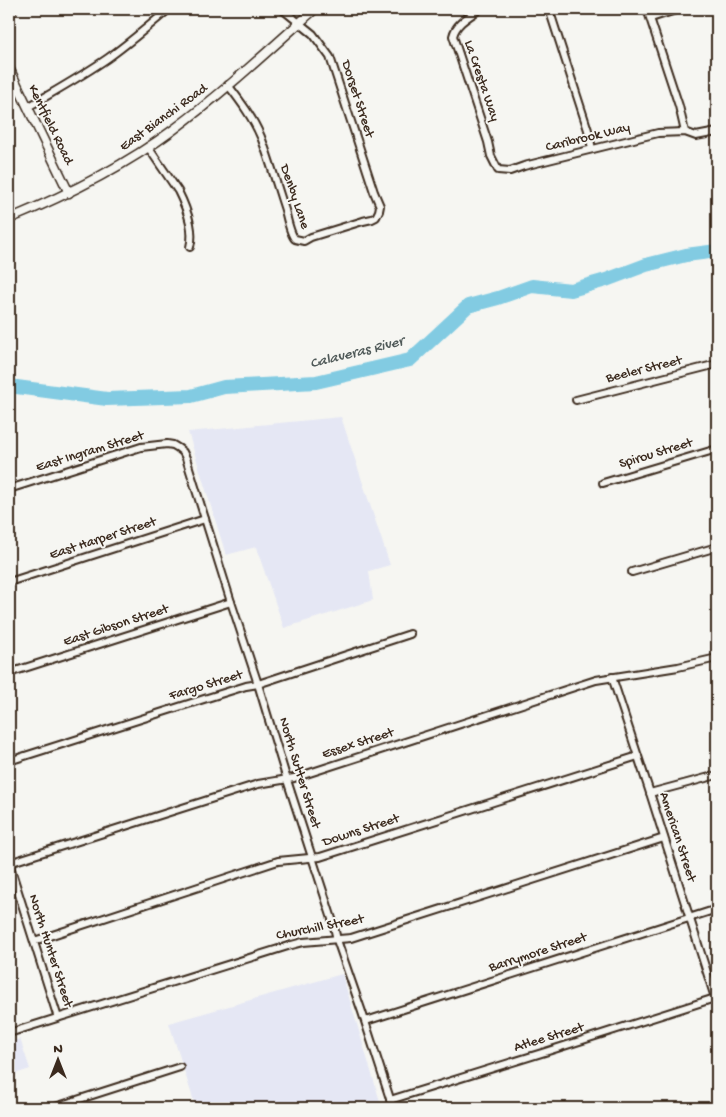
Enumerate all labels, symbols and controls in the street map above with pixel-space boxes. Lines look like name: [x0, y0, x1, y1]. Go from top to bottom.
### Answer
street label: La Cresta Way: [459, 38, 503, 124]
street label: Dorset Street: [336, 57, 378, 141]
street label: East Bianchi Road: [117, 79, 213, 156]
street label: Kentfield Road: [23, 82, 78, 169]
street label: Caribrook Way: [544, 119, 632, 157]
street label: Denby Lane: [275, 161, 313, 232]
water label: Calaveras River: [308, 332, 408, 373]
street label: Beeler Street: [603, 352, 685, 388]
street label: East Ingram Street: [34, 427, 147, 476]
street label: Spirou Street: [617, 434, 696, 473]
street label: East Harper Street: [48, 513, 160, 564]
street label: East Gibson Street: [61, 601, 172, 651]
street label: Fargo Street: [166, 666, 246, 705]
street label: North Sutter Street: [274, 715, 324, 832]
street label: Essex Street: [320, 724, 397, 764]
street label: American Street: [655, 790, 700, 885]
street label: Downs Street: [320, 810, 403, 852]
street label: North Hunter Street: [24, 892, 77, 1011]
street label: Churchill Street: [275, 911, 366, 945]
street label: Barrymore Street: [486, 929, 590, 977]
street label: Atlee Street: [512, 1019, 587, 1057]
north arrow: [32, 1034, 82, 1084]
text: N: [53, 1041, 63, 1058]

